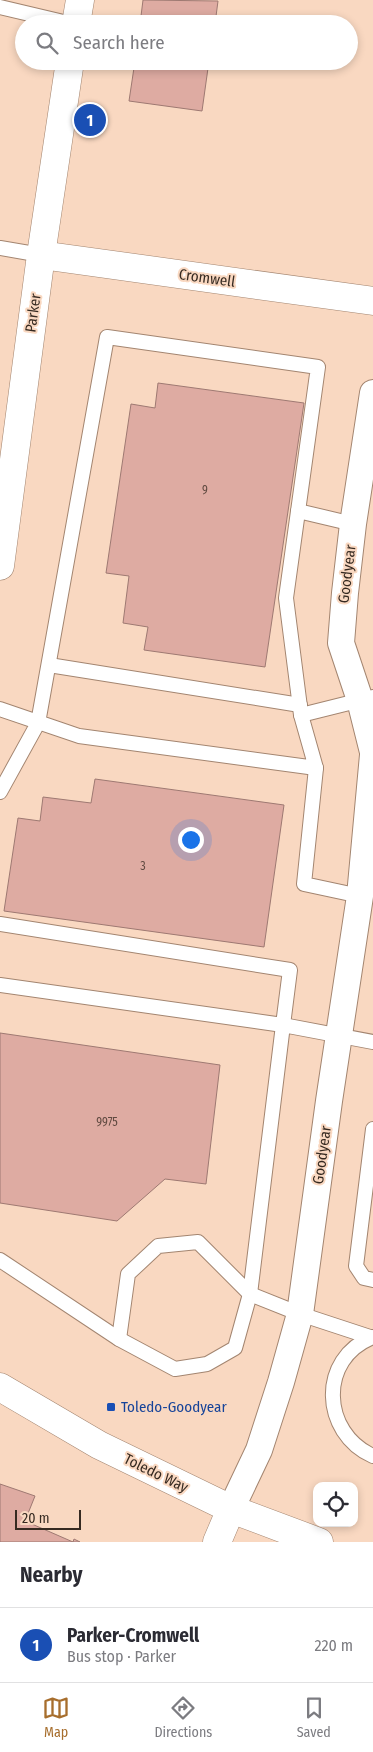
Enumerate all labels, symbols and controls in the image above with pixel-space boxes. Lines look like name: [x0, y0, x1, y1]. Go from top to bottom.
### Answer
search box: [15, 15, 358, 70]
icon: search: [33, 29, 61, 57]
text: Search here: [73, 31, 165, 54]
pin: 1: [74, 101, 106, 139]
street label: Cromwell: [178, 265, 236, 291]
street label: Parker: [21, 292, 45, 334]
house number: 9: [202, 483, 208, 497]
street label: Goodyear: [334, 543, 360, 604]
your location: [178, 827, 204, 853]
house number: 3: [140, 859, 146, 873]
house number: 9975: [96, 1115, 118, 1129]
street label: Goodyear: [309, 1124, 335, 1185]
place label: Toledo-Goodyear: [121, 1398, 227, 1416]
marker: Toledo-Goodyear: [105, 1401, 117, 1413]
street label: Toledo Way: [121, 1450, 191, 1496]
map controls: [313, 1482, 358, 1527]
button: locate: [313, 1482, 358, 1527]
scale bar: [15, 1507, 81, 1530]
text: 20 m: [22, 1510, 50, 1527]
text: Nearby: [20, 1562, 82, 1588]
text: Parker-Cromwell: [67, 1624, 199, 1647]
text: 1: [33, 1636, 39, 1655]
text: 220 m: [314, 1636, 353, 1655]
text: Bus stop · Parker: [67, 1647, 176, 1666]
tab: Map: [42, 1694, 70, 1741]
tab: Directions: [154, 1694, 212, 1741]
tab: Saved: [297, 1694, 331, 1741]

